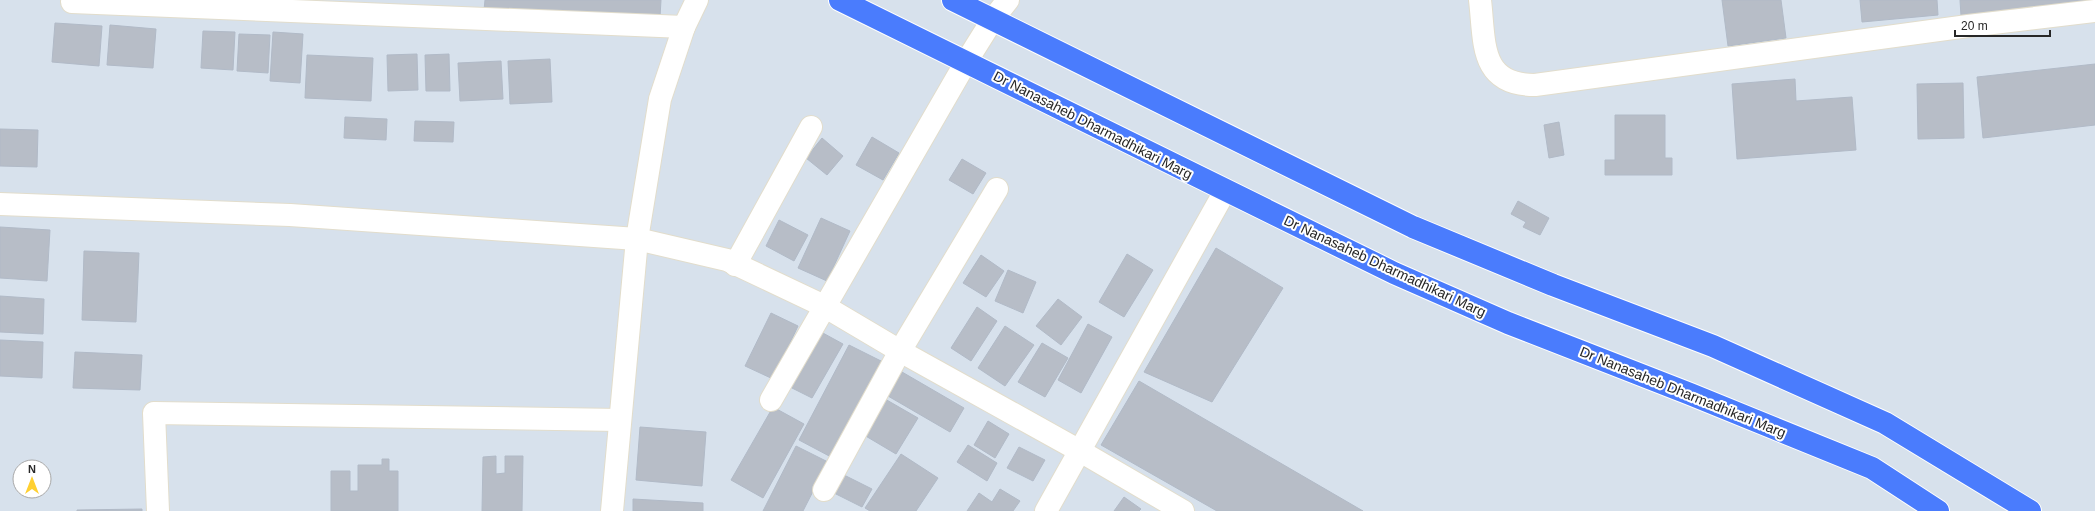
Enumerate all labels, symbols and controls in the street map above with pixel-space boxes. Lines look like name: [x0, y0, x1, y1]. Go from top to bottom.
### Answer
scale bar: [1955, 12, 2050, 38]
text: 20 m: [1961, 19, 1988, 33]
street label: Dr Nanasaheb Dharmadhikari Marg: [991, 68, 1195, 182]
street label: Dr Nanasaheb Dharmadhikari Marg: [1281, 212, 1489, 320]
street label: Dr Nanasaheb Dharmadhikari Marg: [1578, 343, 1788, 441]
north arrow: [12, 459, 52, 499]
text: N: [28, 463, 36, 475]

